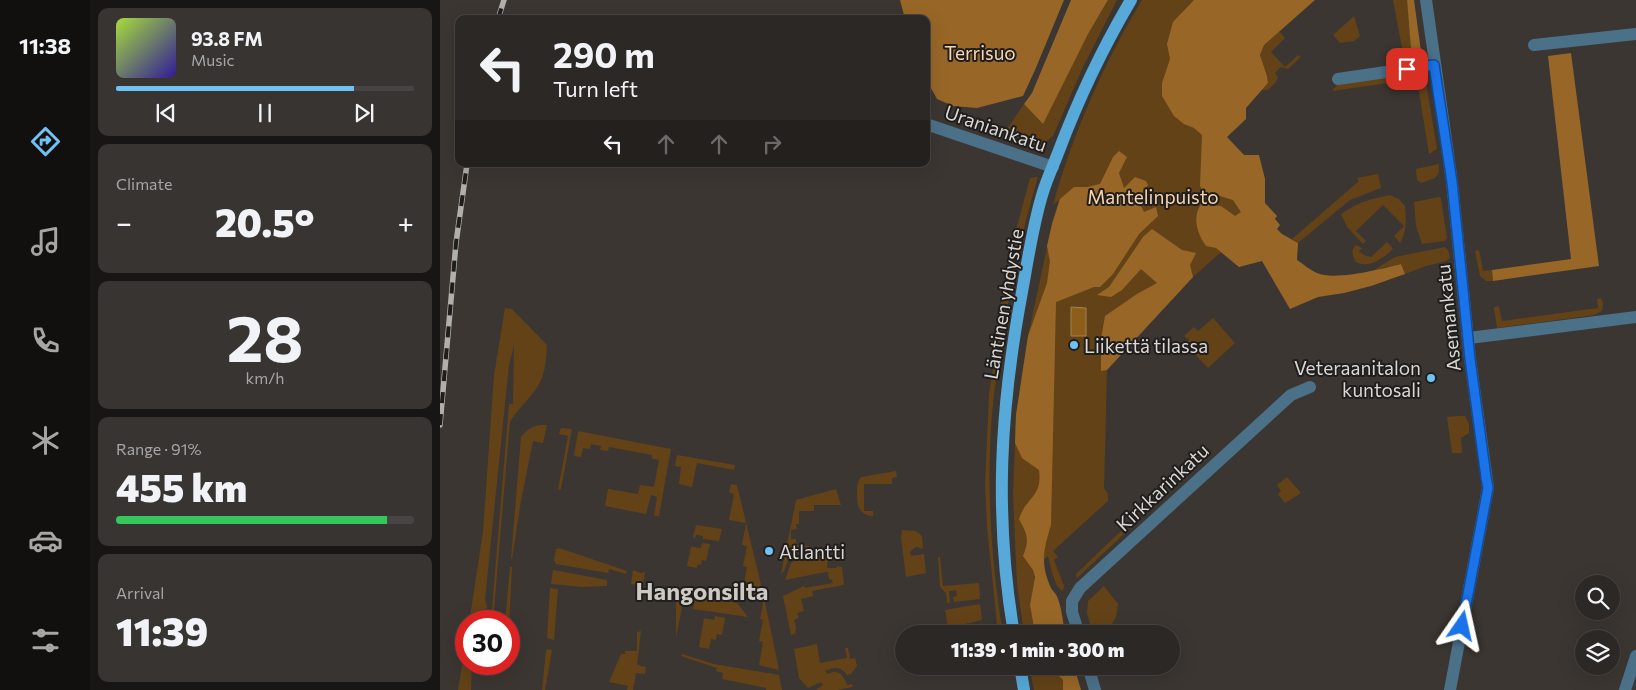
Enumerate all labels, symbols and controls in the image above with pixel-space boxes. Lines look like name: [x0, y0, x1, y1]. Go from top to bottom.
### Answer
text: 93.8 FM: [191, 27, 263, 50]
text: 11:38: [19, 32, 71, 59]
text: 290 m: [553, 32, 655, 75]
icon: left: [470, 35, 535, 100]
park label: Terrisuo: [944, 41, 1016, 64]
pin: [1386, 48, 1428, 90]
text: Music: [191, 50, 235, 69]
icon: arrive: [1393, 55, 1421, 83]
text: Turn left: [553, 75, 638, 102]
icon: previous: [152, 99, 180, 127]
icon: pause: [251, 99, 279, 127]
icon: next: [350, 99, 378, 127]
street label: Uraniankatu: [942, 100, 1050, 156]
icon: directions: [28, 124, 63, 159]
icon: left: [599, 130, 627, 158]
icon: ahead: [652, 130, 680, 158]
icon: ahead: [705, 130, 733, 158]
icon: right: [758, 130, 786, 158]
text: Climate: [116, 174, 172, 193]
park label: Mantelinpuisto: [1087, 185, 1219, 208]
text: 20.5°: [215, 198, 315, 245]
text: −: [116, 205, 132, 239]
text: +: [398, 205, 414, 239]
icon: music: [28, 224, 63, 259]
street label: Läntinen yhdystie: [978, 227, 1028, 381]
street label: Asemankatu: [1431, 263, 1465, 373]
text: 28: [227, 296, 303, 375]
icon: phone: [28, 323, 63, 358]
place label: Liikettä tilassa: [1084, 334, 1208, 357]
marker: Liikettä tilassa: [1068, 339, 1080, 351]
place label: Veteraanitalon kuntosali: [1294, 356, 1421, 401]
text: km/h: [246, 368, 284, 387]
marker: Veteraanitalon kuntosali: [1425, 372, 1437, 384]
icon: climate: [28, 423, 63, 458]
street label: Kirkkarinkatu: [1111, 438, 1213, 536]
text: Range · 91%: [116, 439, 202, 458]
text: 455 km: [116, 463, 247, 510]
icon: car: [28, 523, 63, 558]
place label: Atlantti: [779, 540, 845, 563]
marker: Atlantti: [763, 545, 775, 557]
map controls: [1575, 575, 1620, 675]
button: search: [1575, 575, 1620, 620]
district label: Hangonsilta: [636, 576, 768, 605]
text: Arrival: [116, 583, 164, 602]
position arrow: [1435, 599, 1487, 651]
text: 11:39: [116, 607, 208, 654]
speed limit sign: 30: [455, 610, 520, 675]
icon: filters: [28, 623, 63, 658]
button: layers: [1575, 630, 1620, 675]
text: 11:39 · 1 min · 300 m: [951, 638, 1124, 661]

